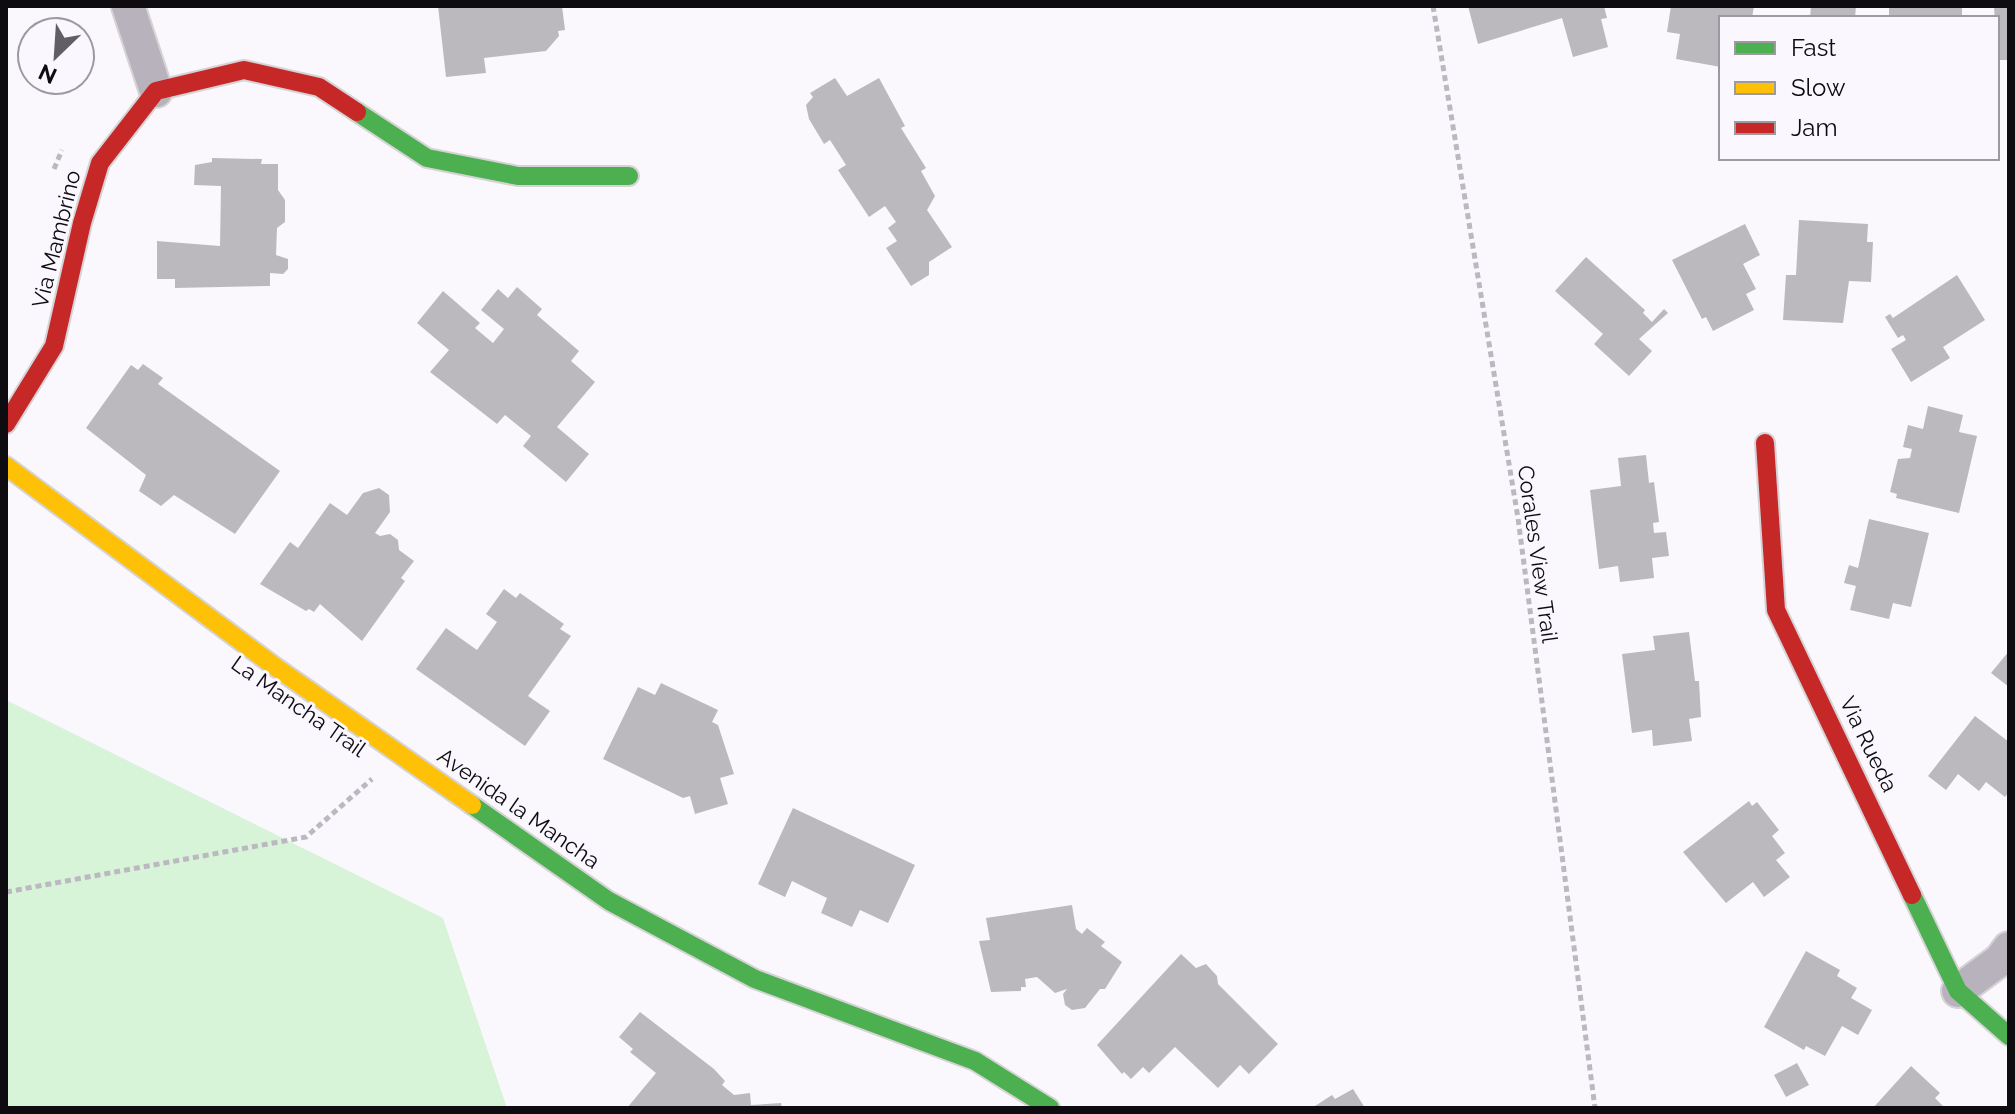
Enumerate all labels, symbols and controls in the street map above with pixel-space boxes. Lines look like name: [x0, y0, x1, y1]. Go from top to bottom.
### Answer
north arrow: [16, 16, 96, 96]
legend: [1719, 16, 1999, 160]
text: Fast: [1791, 33, 1836, 62]
text: N: [34, 59, 61, 89]
text: Slow: [1791, 73, 1846, 102]
text: Jam: [1791, 113, 1837, 142]
street label: Via Mambrino: [26, 168, 86, 310]
street label: Corales View Trail: [1513, 464, 1563, 644]
street label: La Mancha Trail: [227, 650, 371, 762]
street label: Via Rueda: [1835, 692, 1903, 796]
street label: Avenida la Mancha: [433, 742, 605, 874]

